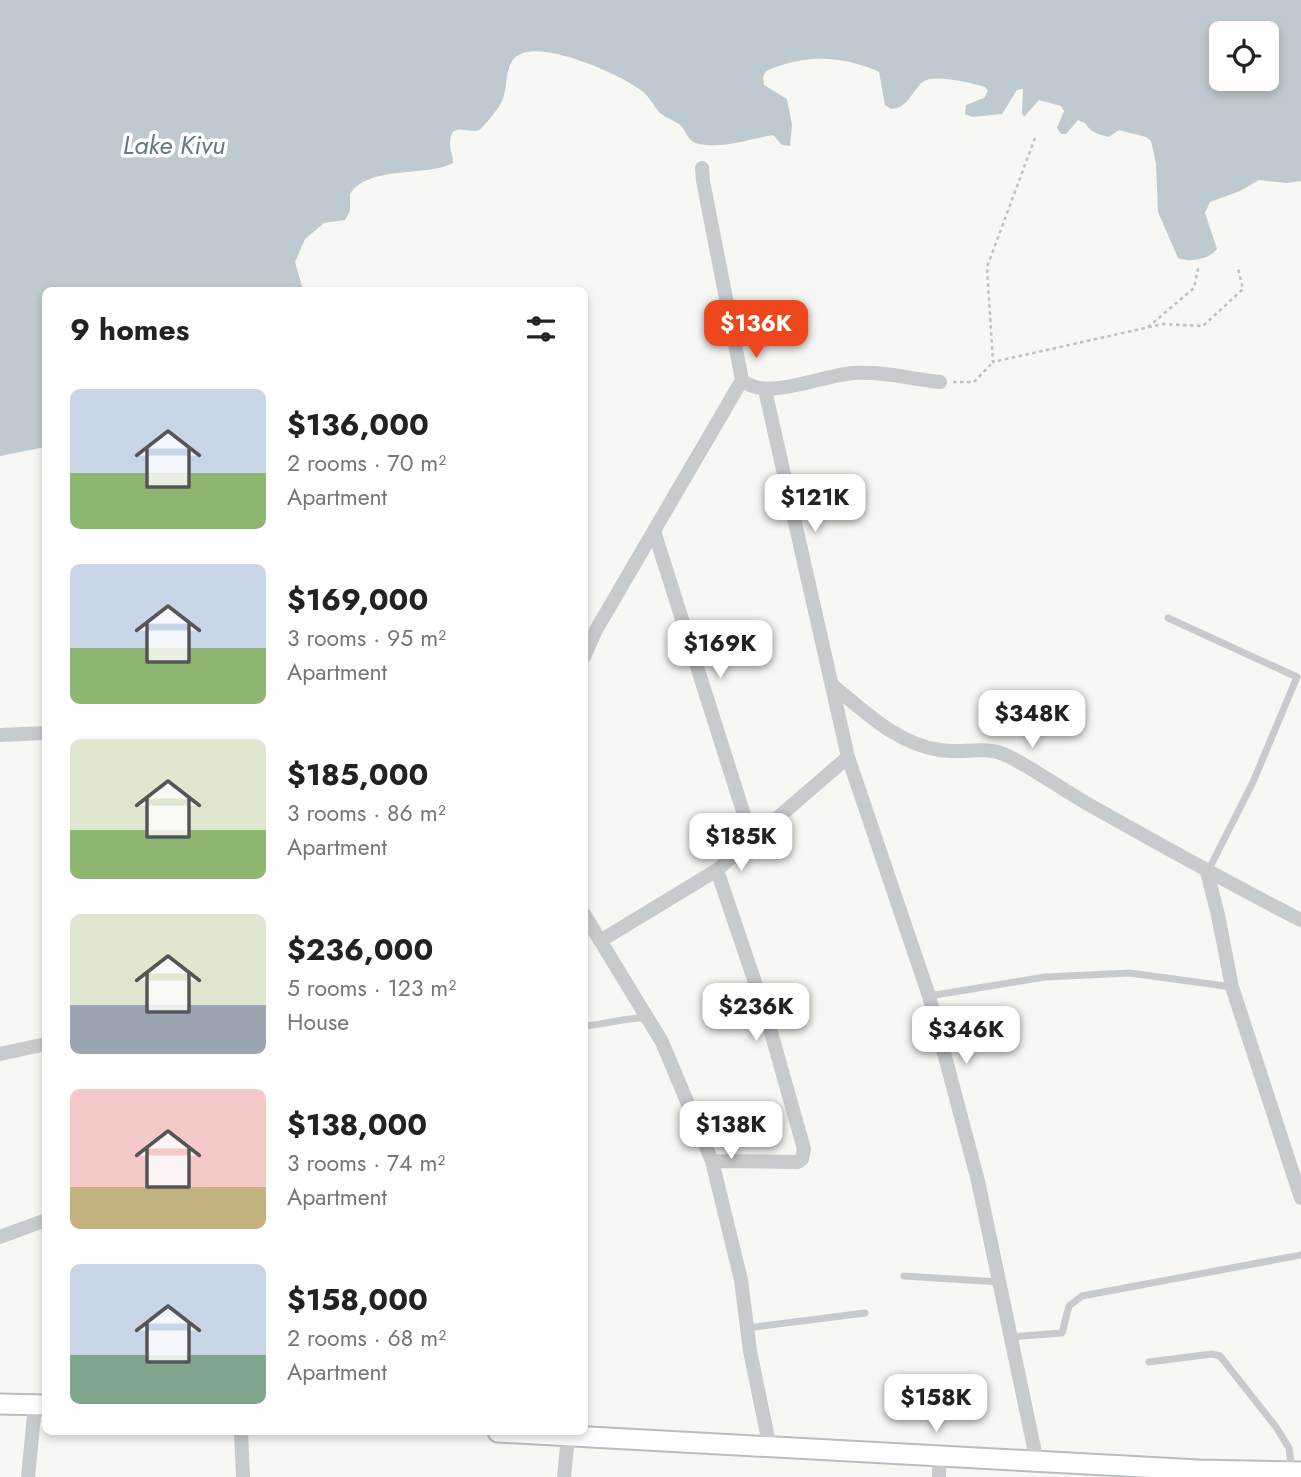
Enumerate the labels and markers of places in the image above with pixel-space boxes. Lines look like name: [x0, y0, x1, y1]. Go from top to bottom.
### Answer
pin: $136K: [707, 300, 805, 360]
pin: $121K: [766, 475, 864, 534]
pin: $169K: [671, 620, 769, 680]
pin: $348K: [983, 690, 1081, 750]
pin: $185K: [692, 814, 790, 873]
pin: $236K: [707, 984, 805, 1043]
pin: $346K: [917, 1006, 1015, 1066]
pin: $138K: [682, 1102, 780, 1161]
pin: $158K: [887, 1374, 985, 1434]

